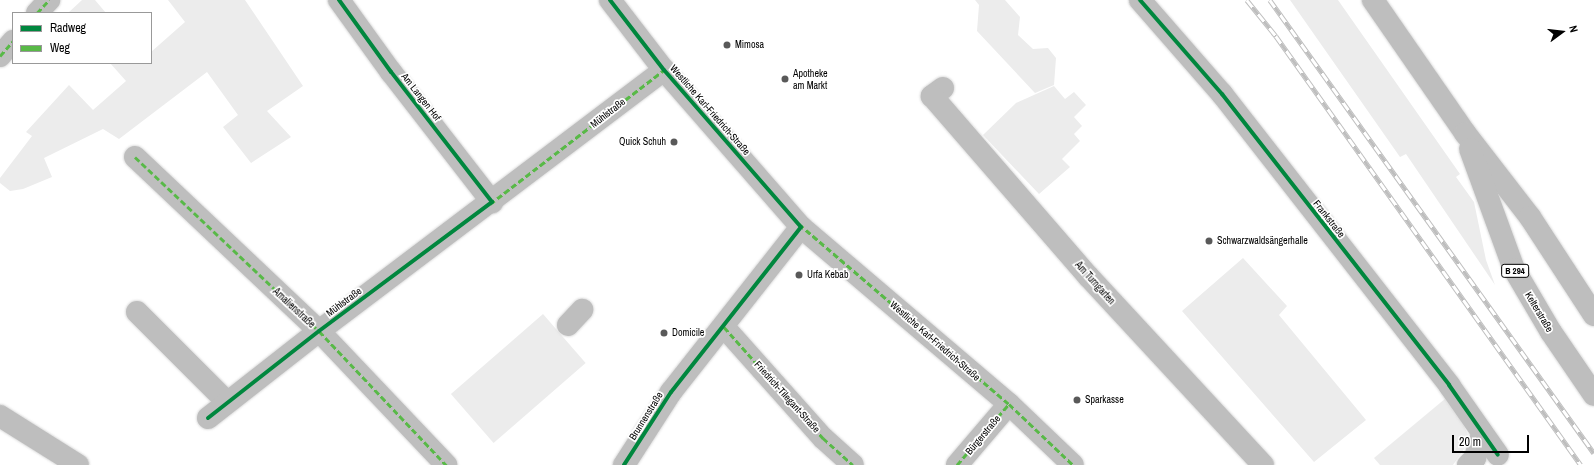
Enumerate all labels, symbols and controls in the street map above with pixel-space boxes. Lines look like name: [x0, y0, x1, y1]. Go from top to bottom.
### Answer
legend: [12, 12, 152, 64]
north arrow: [1542, 12, 1582, 52]
text: Radweg: [50, 20, 86, 36]
text: N: [1566, 24, 1581, 34]
place label: Mimosa: [735, 39, 764, 51]
text: Weg: [50, 40, 70, 56]
marker: Mimosa: [722, 40, 732, 50]
street label: Westliche Karl-Friedrich-Straße: [668, 62, 752, 158]
place label: Apotheke am Markt: [793, 67, 828, 90]
street label: Am Langen Hof: [399, 71, 443, 123]
marker: Apotheke am Markt: [780, 74, 790, 84]
street label: Mühlstraße: [588, 96, 628, 130]
place label: Quick Schuh: [619, 136, 666, 148]
marker: Quick Schuh: [669, 137, 679, 147]
street label: Frankstraße: [1311, 198, 1347, 240]
place label: Schwarzwaldsängerhalle: [1217, 235, 1308, 247]
marker: Schwarzwaldsängerhalle: [1204, 236, 1214, 246]
street label: Am Turngarten: [1072, 259, 1118, 307]
road number: B 294: [1501, 264, 1529, 278]
place label: Urfa Kebab: [807, 269, 848, 281]
marker: Urfa Kebab: [794, 270, 804, 280]
street label: Amalienstraße: [270, 285, 318, 331]
street label: Mühlstraße: [324, 285, 364, 319]
street label: Kelterstraße: [1522, 290, 1556, 334]
street label: Westliche Karl-Friedrich-Straße: [887, 299, 983, 383]
place label: Domicile: [672, 327, 704, 339]
marker: Domicile: [659, 328, 669, 338]
street label: Friedrich-Tilegant-Straße: [752, 359, 822, 435]
street label: Brunnenstraße: [627, 390, 665, 442]
place label: Sparkasse: [1085, 394, 1124, 406]
marker: Sparkasse: [1072, 395, 1082, 405]
street label: Bürgerstraße: [963, 413, 1003, 457]
scale bar: [1454, 427, 1531, 453]
text: 20 m: [1459, 434, 1481, 450]

